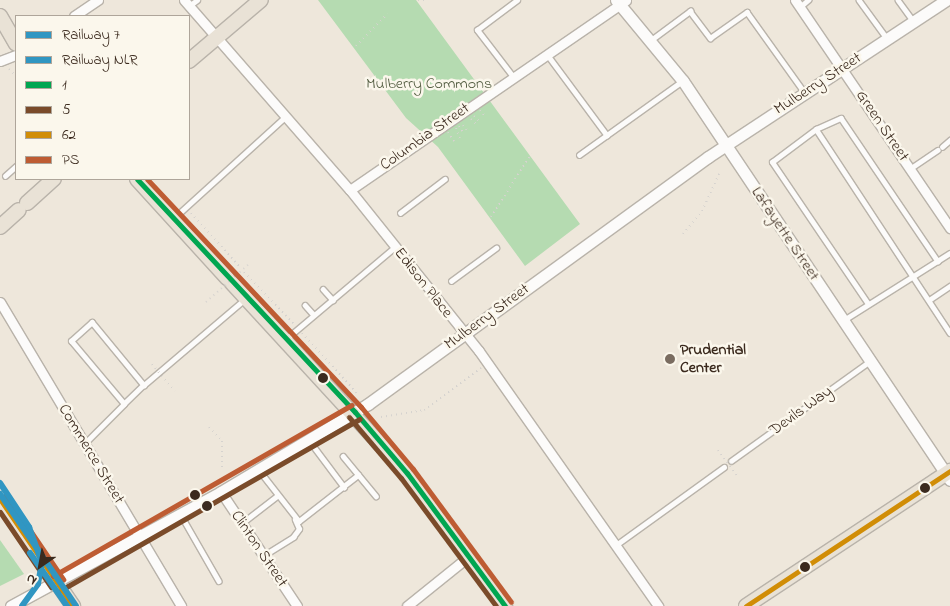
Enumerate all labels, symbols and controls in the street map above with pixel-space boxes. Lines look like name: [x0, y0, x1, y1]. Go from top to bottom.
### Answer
legend: [15, 15, 190, 180]
text: Railway 7: [62, 24, 120, 46]
text: Railway NLR: [62, 49, 138, 71]
street label: Mulberry Street: [771, 49, 865, 119]
text: 1: [62, 74, 67, 96]
park label: Mulberry Commons: [366, 74, 492, 94]
street label: Green Street: [851, 87, 913, 165]
text: 5: [62, 99, 71, 121]
street label: Columbia Street: [376, 99, 474, 175]
text: 62: [62, 124, 76, 146]
text: PS: [62, 149, 79, 171]
street label: Lafayette Street: [747, 183, 823, 285]
street label: Edison Place: [390, 244, 456, 322]
street label: Mulberry Street: [441, 280, 533, 354]
place label: Prudential Center: [680, 340, 746, 378]
marker: Prudential Center: [664, 353, 676, 365]
unlabelled marker: [318, 373, 328, 383]
street label: Devils Way: [766, 382, 836, 440]
street label: Commerce Street: [54, 401, 128, 507]
unlabelled marker: [920, 483, 930, 493]
unlabelled marker: [190, 490, 200, 500]
unlabelled marker: [202, 501, 212, 511]
street label: Clinton Street: [226, 507, 292, 591]
north arrow: [15, 541, 65, 591]
unlabelled marker: [800, 562, 810, 572]
text: N: [22, 568, 41, 590]

